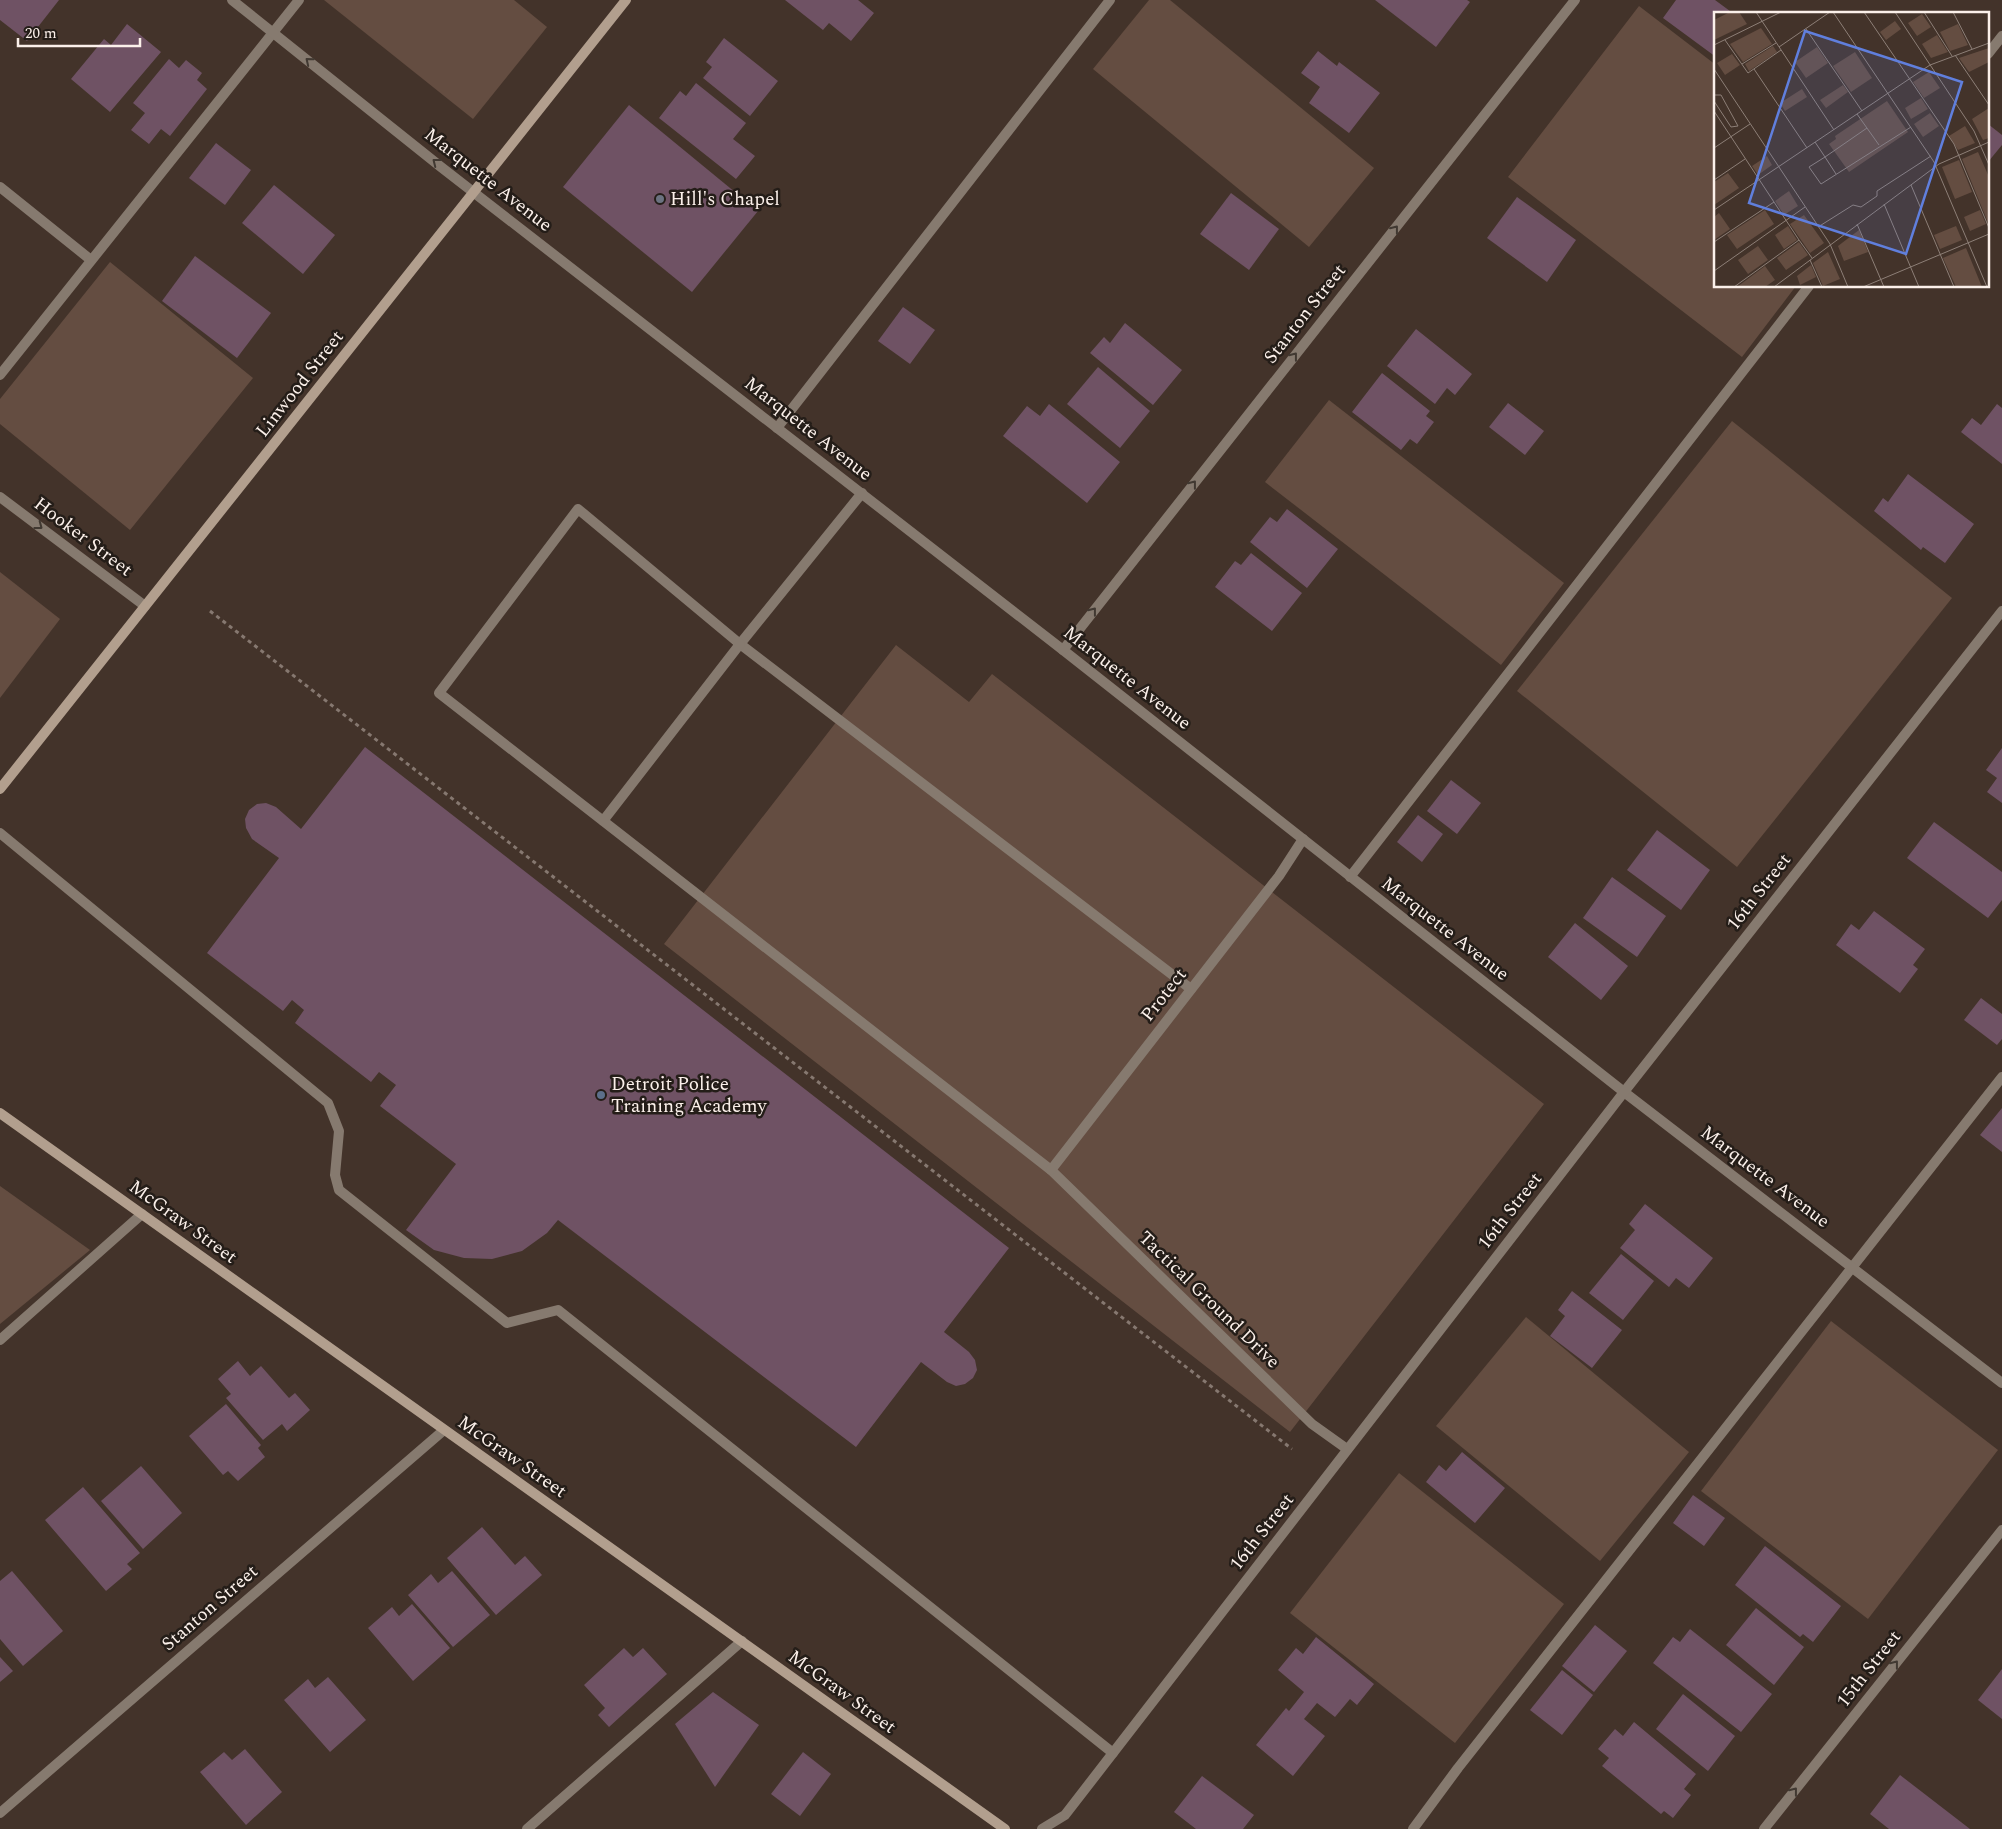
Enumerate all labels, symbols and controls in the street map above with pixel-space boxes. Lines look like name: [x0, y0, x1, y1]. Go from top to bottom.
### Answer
inset map: [1714, 12, 1990, 288]
scale bar: [18, 15, 140, 47]
text: 20 m: [25, 22, 57, 45]
one-way arrow: [306, 59, 315, 67]
street label: Marquette Avenue: [418, 121, 558, 239]
one-way arrow: [433, 160, 442, 168]
place label: Hill's Chapel: [670, 185, 780, 214]
marker: Hill's Chapel: [654, 193, 666, 205]
one-way arrow: [1389, 225, 1398, 234]
street label: Stanton Street: [1257, 258, 1354, 370]
street label: Linwood Street: [249, 324, 351, 444]
one-way arrow: [1288, 352, 1297, 362]
street label: Marquette Avenue: [738, 370, 878, 488]
one-way arrow: [1188, 481, 1196, 490]
street label: Hooker Street: [27, 490, 139, 584]
one-way arrow: [33, 520, 43, 529]
one-way arrow: [1087, 608, 1096, 617]
street label: Marquette Avenue: [1057, 619, 1197, 737]
street label: 16th Street: [1719, 847, 1799, 937]
street label: Marquette Avenue: [1375, 870, 1515, 988]
street label: Protect: [1134, 962, 1195, 1028]
place label: Detroit Police Training Academy: [611, 1070, 767, 1121]
marker: Detroit Police Training Academy: [595, 1089, 607, 1101]
street label: Marquette Avenue: [1694, 1119, 1836, 1235]
street label: 16th Street: [1470, 1166, 1550, 1256]
street label: McGraw Street: [123, 1173, 243, 1271]
street label: Tactical Ground Drive: [1131, 1224, 1287, 1376]
street label: McGraw Street: [451, 1408, 573, 1506]
street label: 16th Street: [1222, 1487, 1302, 1577]
street label: Stanton Street: [155, 1558, 265, 1658]
street label: 15th Street: [1829, 1624, 1909, 1714]
street label: McGraw Street: [782, 1643, 902, 1741]
one-way arrow: [1890, 1660, 1899, 1669]
one-way arrow: [1789, 1788, 1797, 1797]

